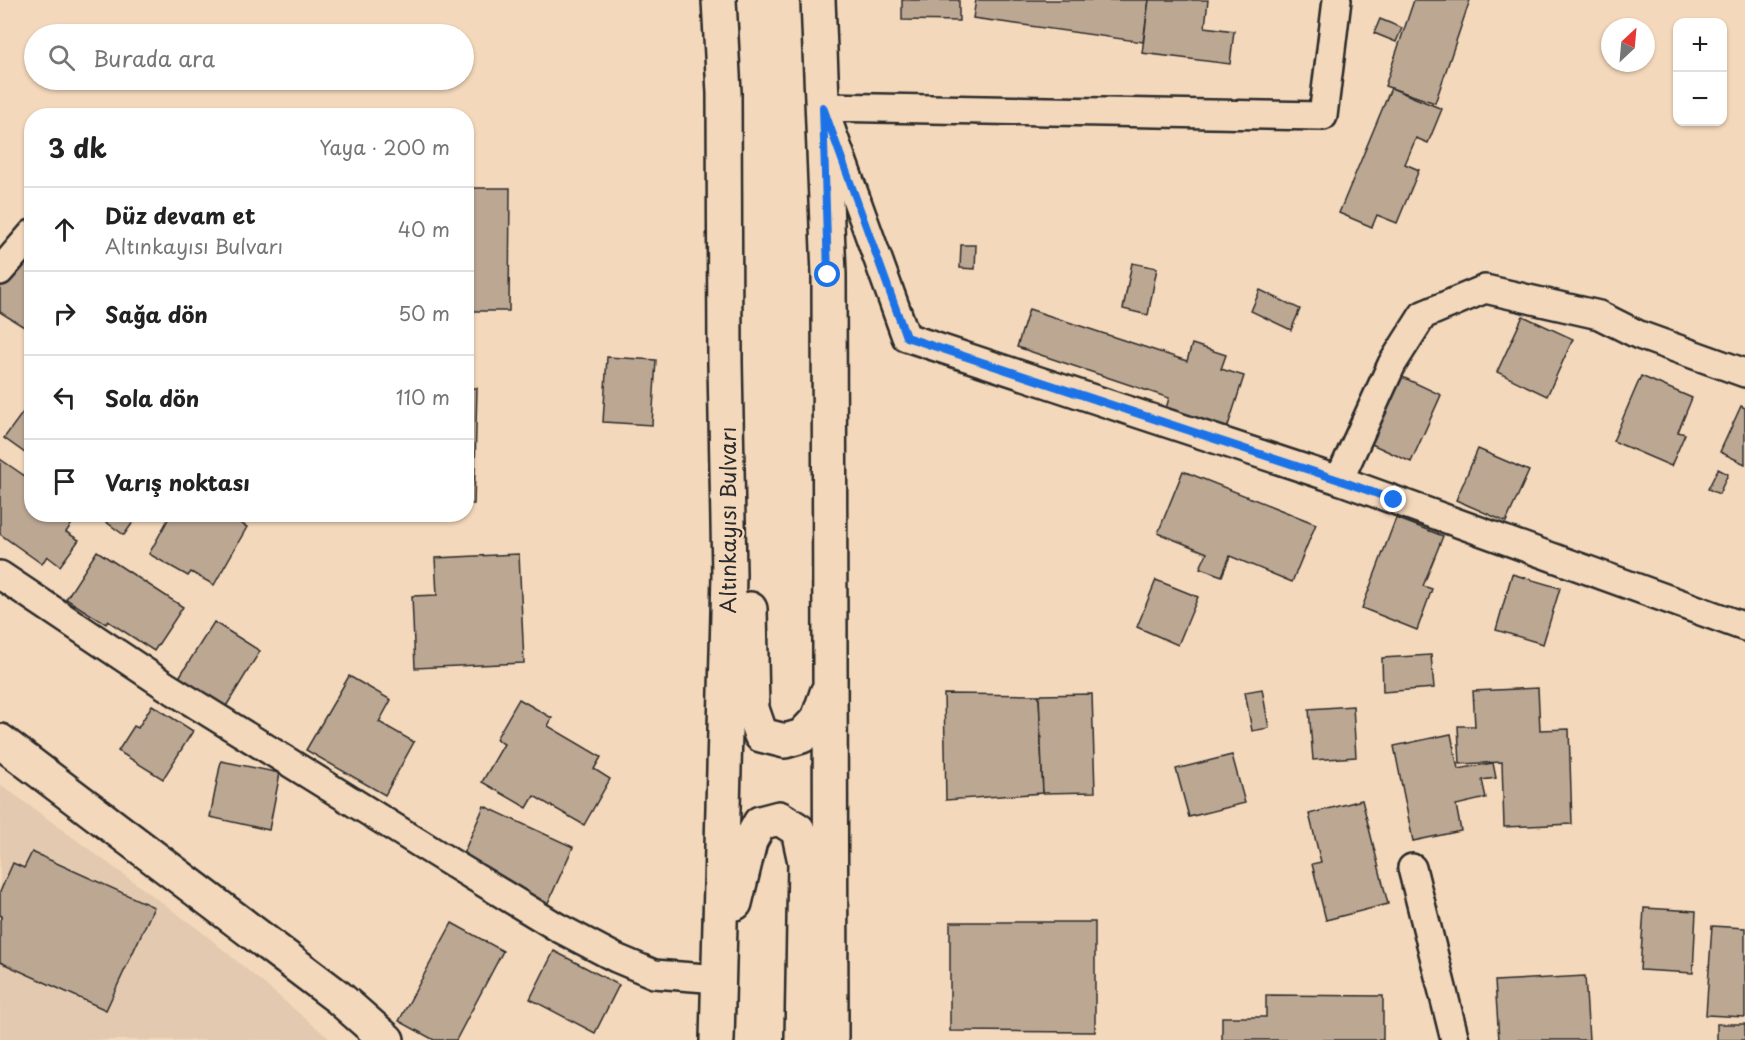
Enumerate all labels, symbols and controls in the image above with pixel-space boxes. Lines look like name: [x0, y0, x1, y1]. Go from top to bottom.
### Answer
north arrow: [1601, 18, 1655, 72]
map controls: [1673, 18, 1727, 126]
button: +: [1673, 18, 1727, 72]
search box: [24, 24, 474, 90]
icon: search: [45, 41, 78, 74]
text: Burada ara: [93, 41, 215, 74]
button: −: [1673, 72, 1727, 126]
text: 3 dk: [48, 128, 107, 167]
text: Yaya · 200 m: [319, 132, 450, 162]
text: Düz devam et: [105, 198, 256, 231]
icon: ahead: [48, 213, 81, 246]
text: 40 m: [398, 214, 450, 244]
text: Altınkayısı Bulvarı: [105, 231, 283, 261]
route start: [814, 261, 840, 287]
icon: right: [48, 297, 81, 330]
text: Sağa dön: [105, 297, 208, 330]
text: 50 m: [398, 298, 450, 328]
icon: left: [48, 381, 81, 414]
text: Sola dön: [105, 381, 199, 414]
text: 110 m: [396, 382, 450, 412]
street label: Altınkayısı Bulvarı: [711, 427, 743, 613]
icon: arrive: [48, 465, 81, 498]
text: Varış noktası: [105, 465, 250, 498]
route end: [1380, 486, 1406, 512]

